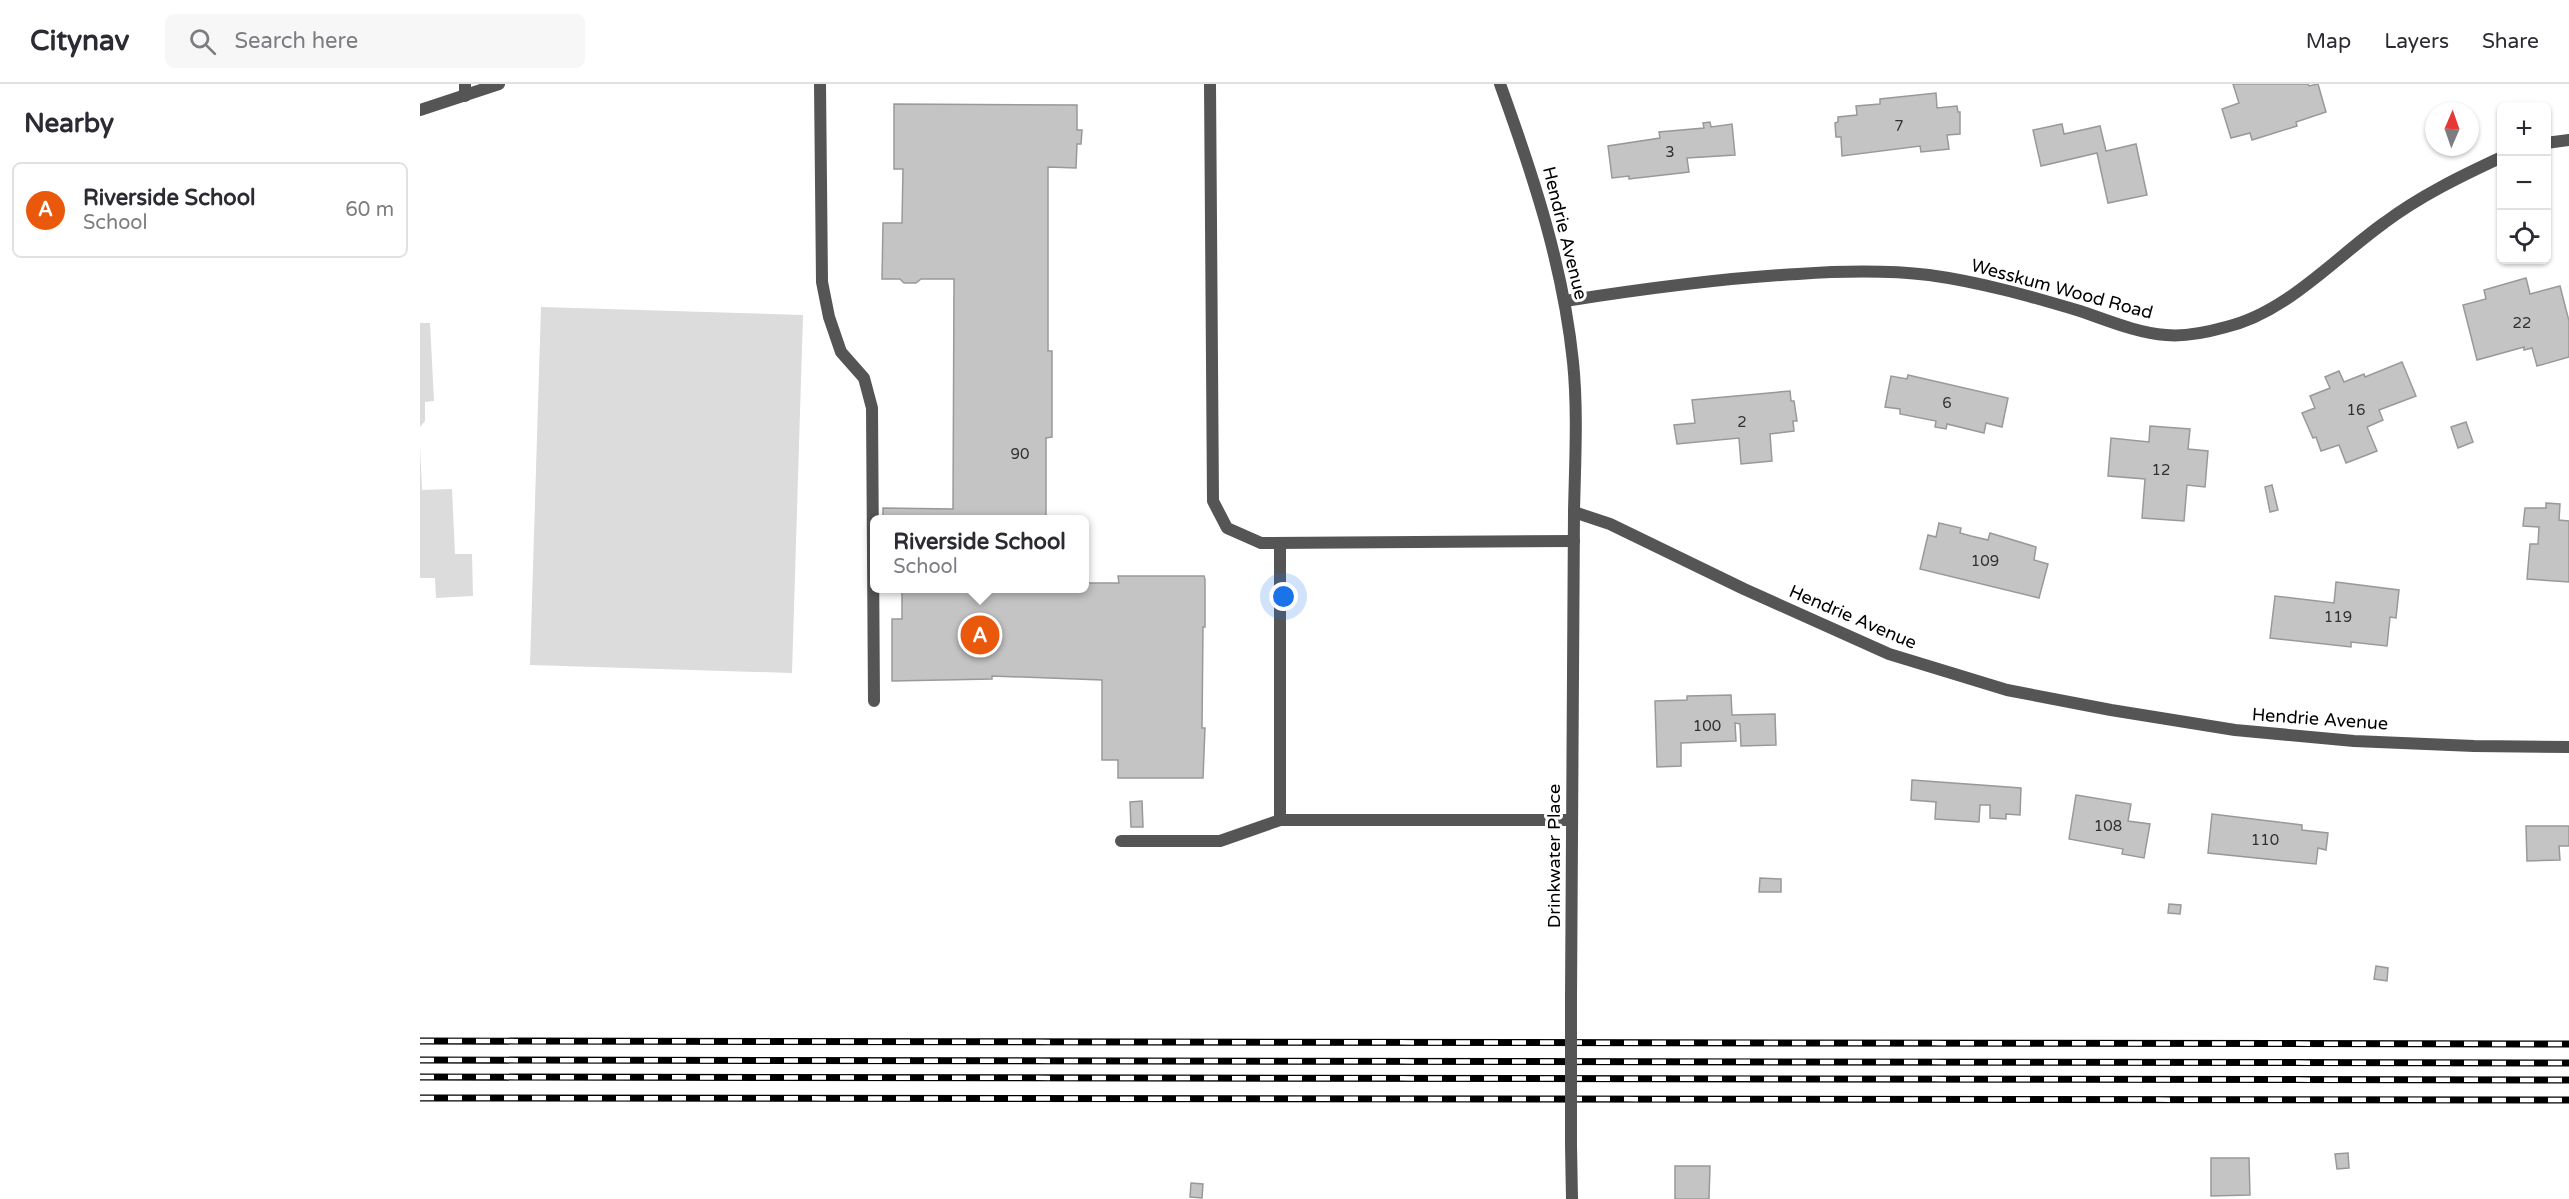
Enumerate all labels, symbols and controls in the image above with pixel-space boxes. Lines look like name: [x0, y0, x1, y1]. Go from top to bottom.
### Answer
search box: [165, 14, 585, 68]
text: Citynav: [30, 24, 129, 58]
icon: search: [186, 25, 219, 58]
text: Search here: [234, 28, 358, 54]
text: Map: [2306, 29, 2351, 54]
text: Layers: [2384, 29, 2449, 54]
text: Share: [2482, 29, 2539, 54]
north arrow: [2425, 102, 2479, 156]
map controls: [2497, 102, 2551, 264]
button: +: [2497, 102, 2551, 156]
text: Nearby: [24, 108, 114, 139]
house number: 7: [1894, 117, 1904, 135]
house number: 3: [1665, 143, 1675, 161]
button: −: [2497, 156, 2551, 210]
street label: Hendrie Avenue: [1538, 164, 1592, 302]
text: Riverside School: [83, 185, 256, 211]
text: A: [38, 198, 53, 222]
text: 60 m: [345, 198, 394, 222]
button: locate: [2497, 210, 2551, 264]
text: School: [83, 211, 147, 235]
street label: Wesskum Wood Road: [1969, 254, 2155, 324]
house number: 22: [2513, 314, 2531, 332]
house number: 6: [1942, 394, 1952, 412]
house number: 16: [2347, 401, 2365, 419]
house number: 2: [1737, 413, 1747, 431]
house number: 90: [1011, 445, 1029, 463]
house number: 12: [2152, 461, 2170, 479]
popup: [870, 515, 1089, 593]
text: Riverside School: [893, 529, 1066, 555]
house number: 109: [1971, 552, 1999, 570]
text: School: [893, 555, 958, 579]
street label: Hendrie Avenue: [1786, 580, 1920, 654]
your location: [1269, 582, 1298, 611]
house number: 119: [2324, 608, 2352, 626]
pin: A: [960, 612, 1000, 658]
street label: Hendrie Avenue: [2251, 703, 2389, 735]
house number: 100: [1693, 717, 1721, 735]
street label: Drinkwater Place: [1543, 784, 1565, 928]
house number: 108: [2094, 817, 2122, 835]
house number: 110: [2251, 831, 2279, 849]

